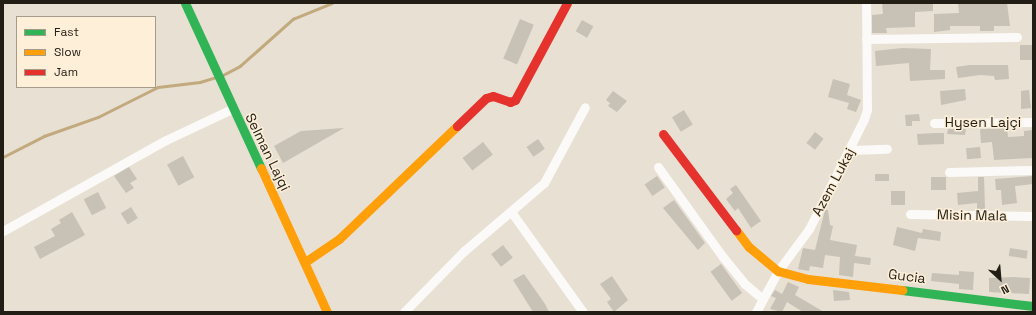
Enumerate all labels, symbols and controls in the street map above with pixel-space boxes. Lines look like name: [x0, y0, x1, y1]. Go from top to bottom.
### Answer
legend: [16, 16, 156, 88]
text: Fast: [54, 24, 79, 40]
text: Slow: [54, 44, 81, 60]
text: Jam: [54, 64, 78, 80]
street label: Selman Lajqi: [242, 110, 294, 194]
street label: Hysen Lajçi: [945, 114, 1021, 130]
street label: Azem Lukaj: [808, 145, 858, 219]
street label: Misin Mala: [937, 206, 1007, 224]
north arrow: [980, 259, 1020, 299]
street label: Gucia: [887, 265, 927, 287]
text: N: [999, 282, 1012, 298]

